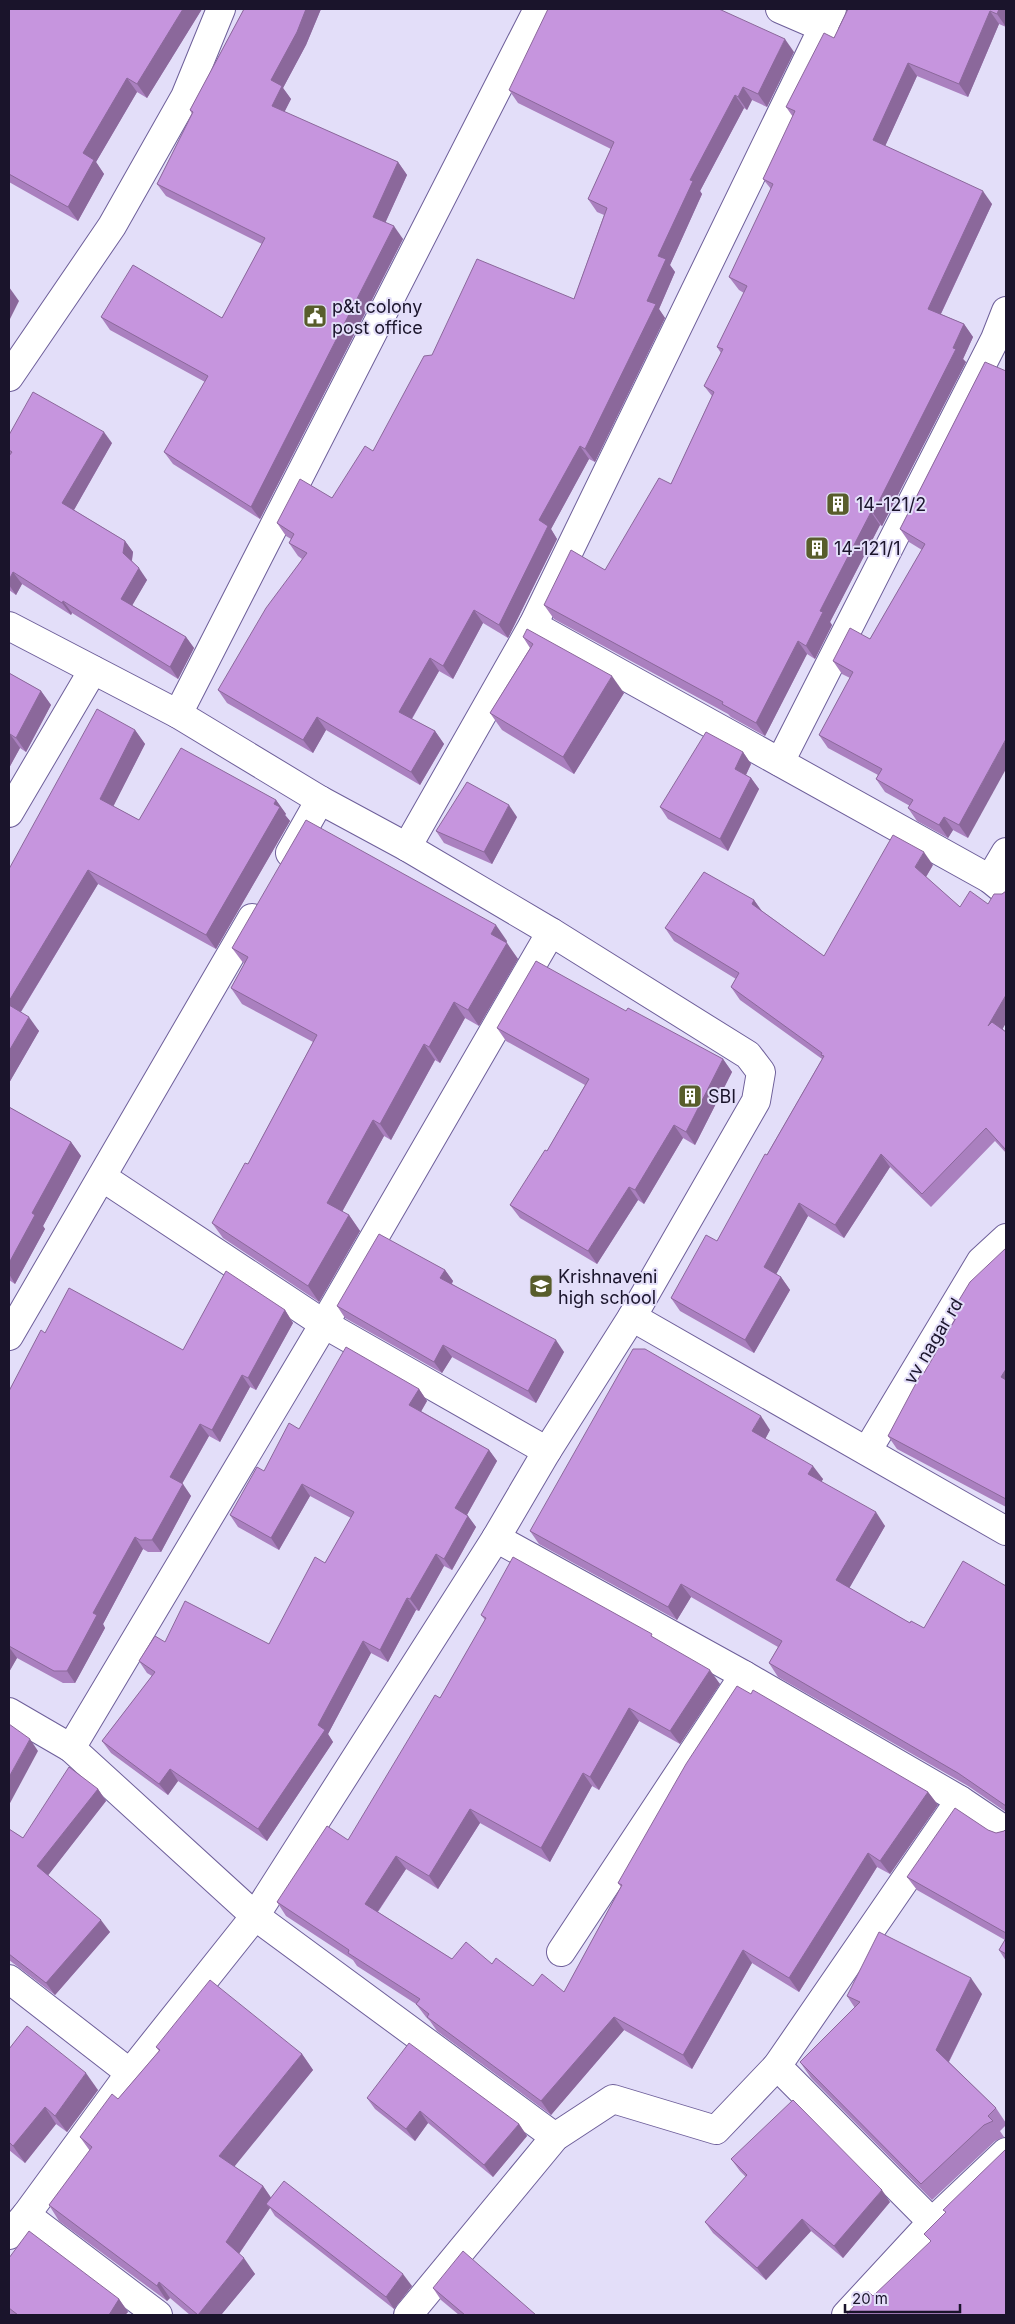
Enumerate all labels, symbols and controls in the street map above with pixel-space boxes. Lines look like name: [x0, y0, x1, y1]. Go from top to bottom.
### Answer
place label: p&t colony post office: [332, 296, 423, 338]
public building icon: p&t colony post office: [302, 303, 328, 329]
building icon: 14-121/2: [825, 491, 851, 517]
place label: 14-121/2: [856, 494, 926, 515]
building icon: 14-121/1: [804, 535, 830, 561]
place label: 14-121/1: [834, 538, 901, 559]
building icon: SBI: [677, 1083, 703, 1109]
place label: SBI: [708, 1086, 736, 1107]
place label: Krishnaveni high school: [558, 1266, 657, 1308]
school or university icon: Krishnaveni high school: [528, 1273, 554, 1299]
street label: vv nagar rd: [899, 1294, 967, 1388]
scale bar: [845, 2282, 960, 2314]
text: 20 m: [852, 2289, 888, 2308]

